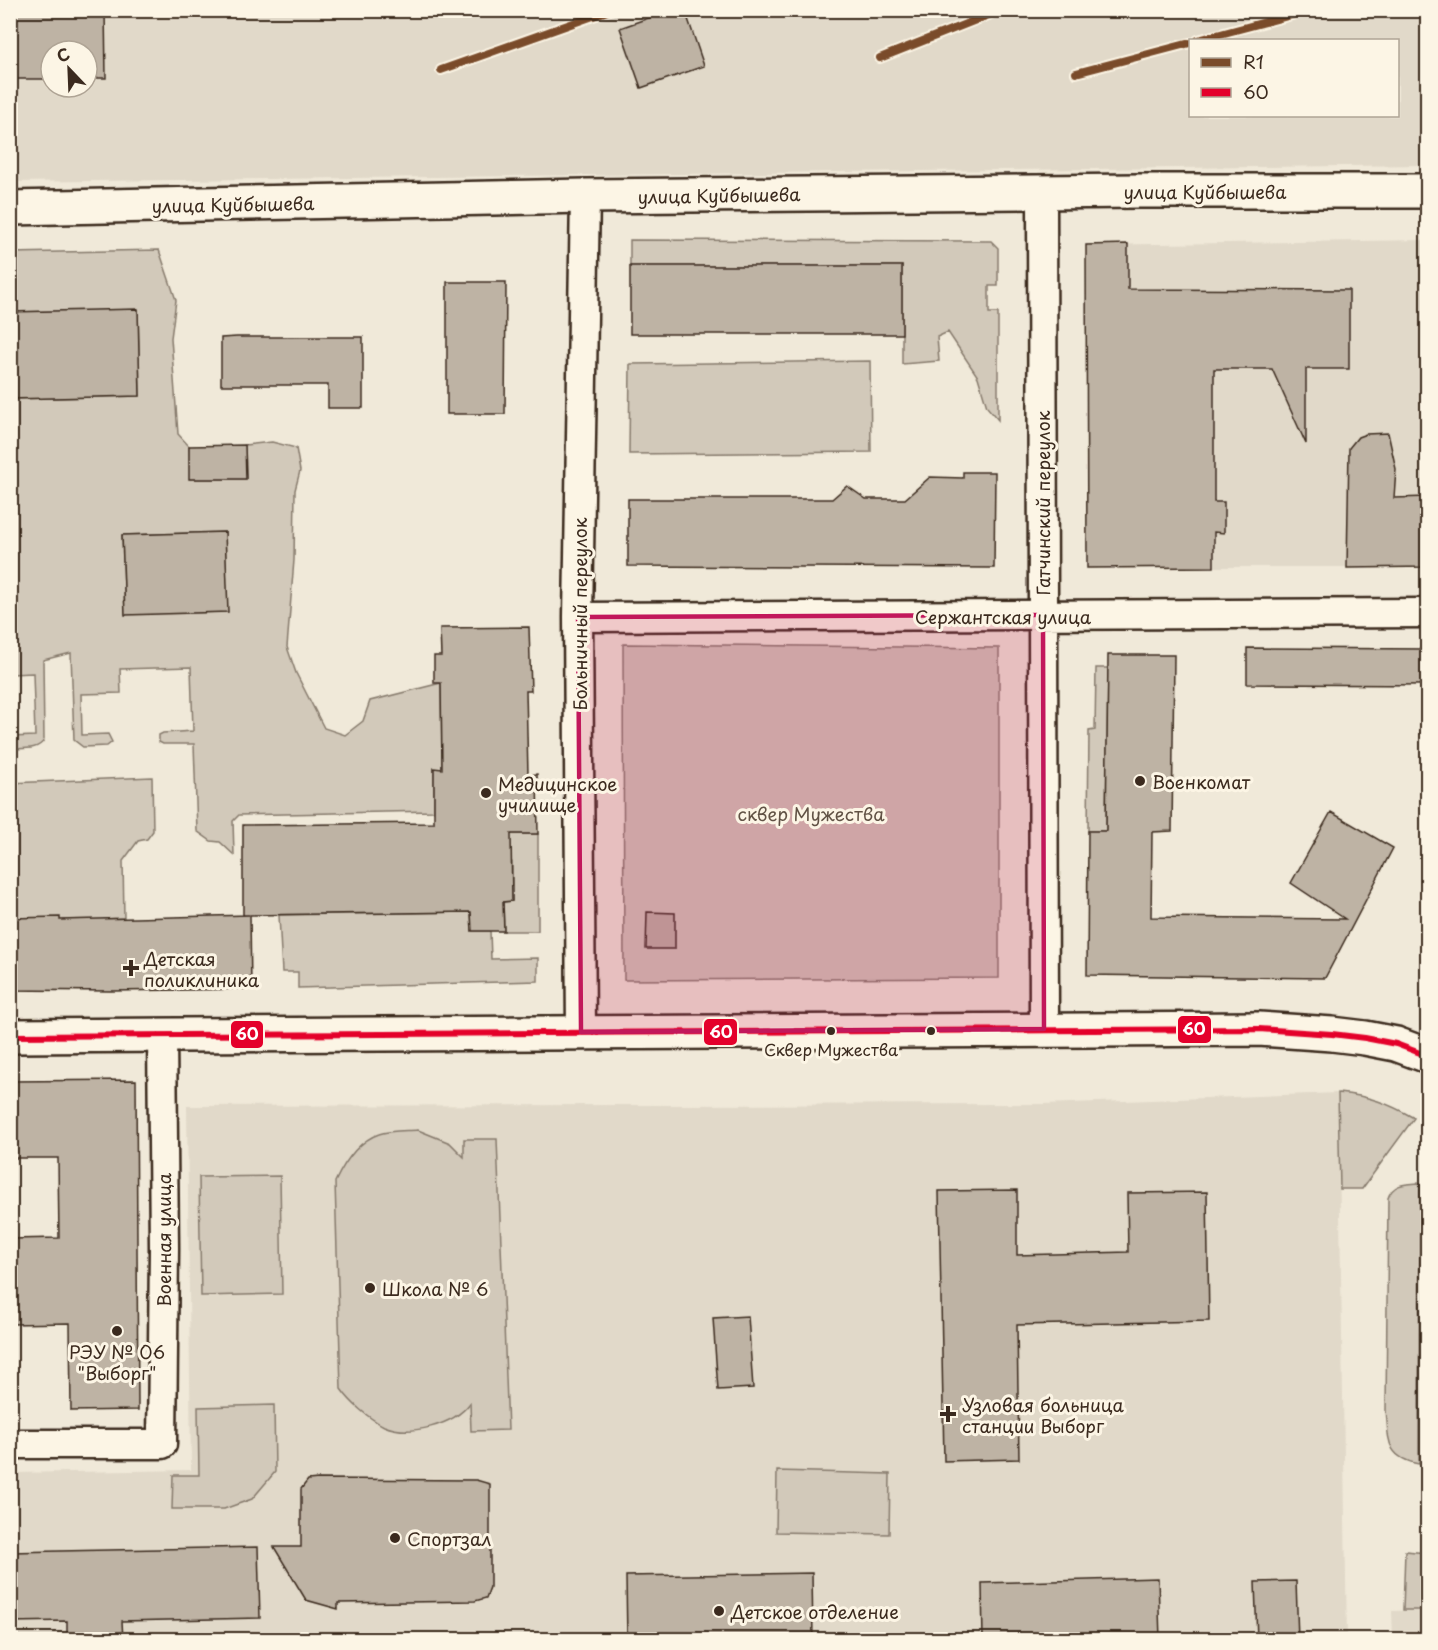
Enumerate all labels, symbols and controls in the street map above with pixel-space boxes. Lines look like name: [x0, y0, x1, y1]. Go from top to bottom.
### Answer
north arrow: [39, 39, 99, 99]
legend: [1189, 39, 1399, 117]
text: С: [53, 41, 73, 68]
text: R1: [1243, 48, 1264, 75]
text: 60: [1243, 78, 1269, 105]
street label: улица Куйбышева: [1124, 178, 1287, 205]
street label: улица Куйбышева: [637, 180, 801, 210]
street label: улица Куйбышева: [151, 189, 315, 219]
street label: Гатчинский переулок: [1029, 410, 1056, 595]
street label: Больничный переулок: [566, 517, 593, 710]
street label: Сержантская улица: [915, 603, 1092, 630]
place label: Военкомат: [1152, 768, 1251, 795]
place label: Медицинское училище: [498, 770, 617, 818]
marker: Военкомат: [1133, 774, 1147, 788]
marker: Медицинское училище: [479, 786, 493, 800]
park label: сквер Мужества: [737, 800, 885, 827]
place label: Детская поликлиника: [143, 945, 260, 993]
marker: Детская поликлиника: [122, 959, 140, 977]
line badge: 60: [1177, 1015, 1212, 1044]
text: 60: [1182, 1016, 1206, 1040]
line badge: 60: [703, 1018, 738, 1046]
text: 60: [709, 1019, 733, 1043]
line badge: 60: [230, 1020, 264, 1049]
text: 60: [235, 1021, 259, 1045]
marker: Сквер Мужества: [825, 1025, 837, 1037]
unlabelled marker: [925, 1025, 937, 1037]
place label: Сквер Мужества: [764, 1037, 898, 1061]
street label: Военная улица: [150, 1172, 177, 1307]
place label: Школа № 6: [382, 1275, 488, 1302]
marker: Школа № 6: [363, 1281, 377, 1295]
marker: РЭУ № 06 "Выборг": [110, 1324, 124, 1338]
place label: РЭУ № 06 "Выборг": [69, 1338, 165, 1386]
place label: Узловая больница станции Выборг: [962, 1391, 1125, 1439]
marker: Узловая больница станции Выборг: [939, 1405, 957, 1423]
place label: Спортзал: [407, 1525, 491, 1552]
marker: Спортзал: [388, 1531, 402, 1545]
place label: Детское отделение: [730, 1598, 899, 1625]
marker: Детское отделение: [712, 1604, 726, 1618]

